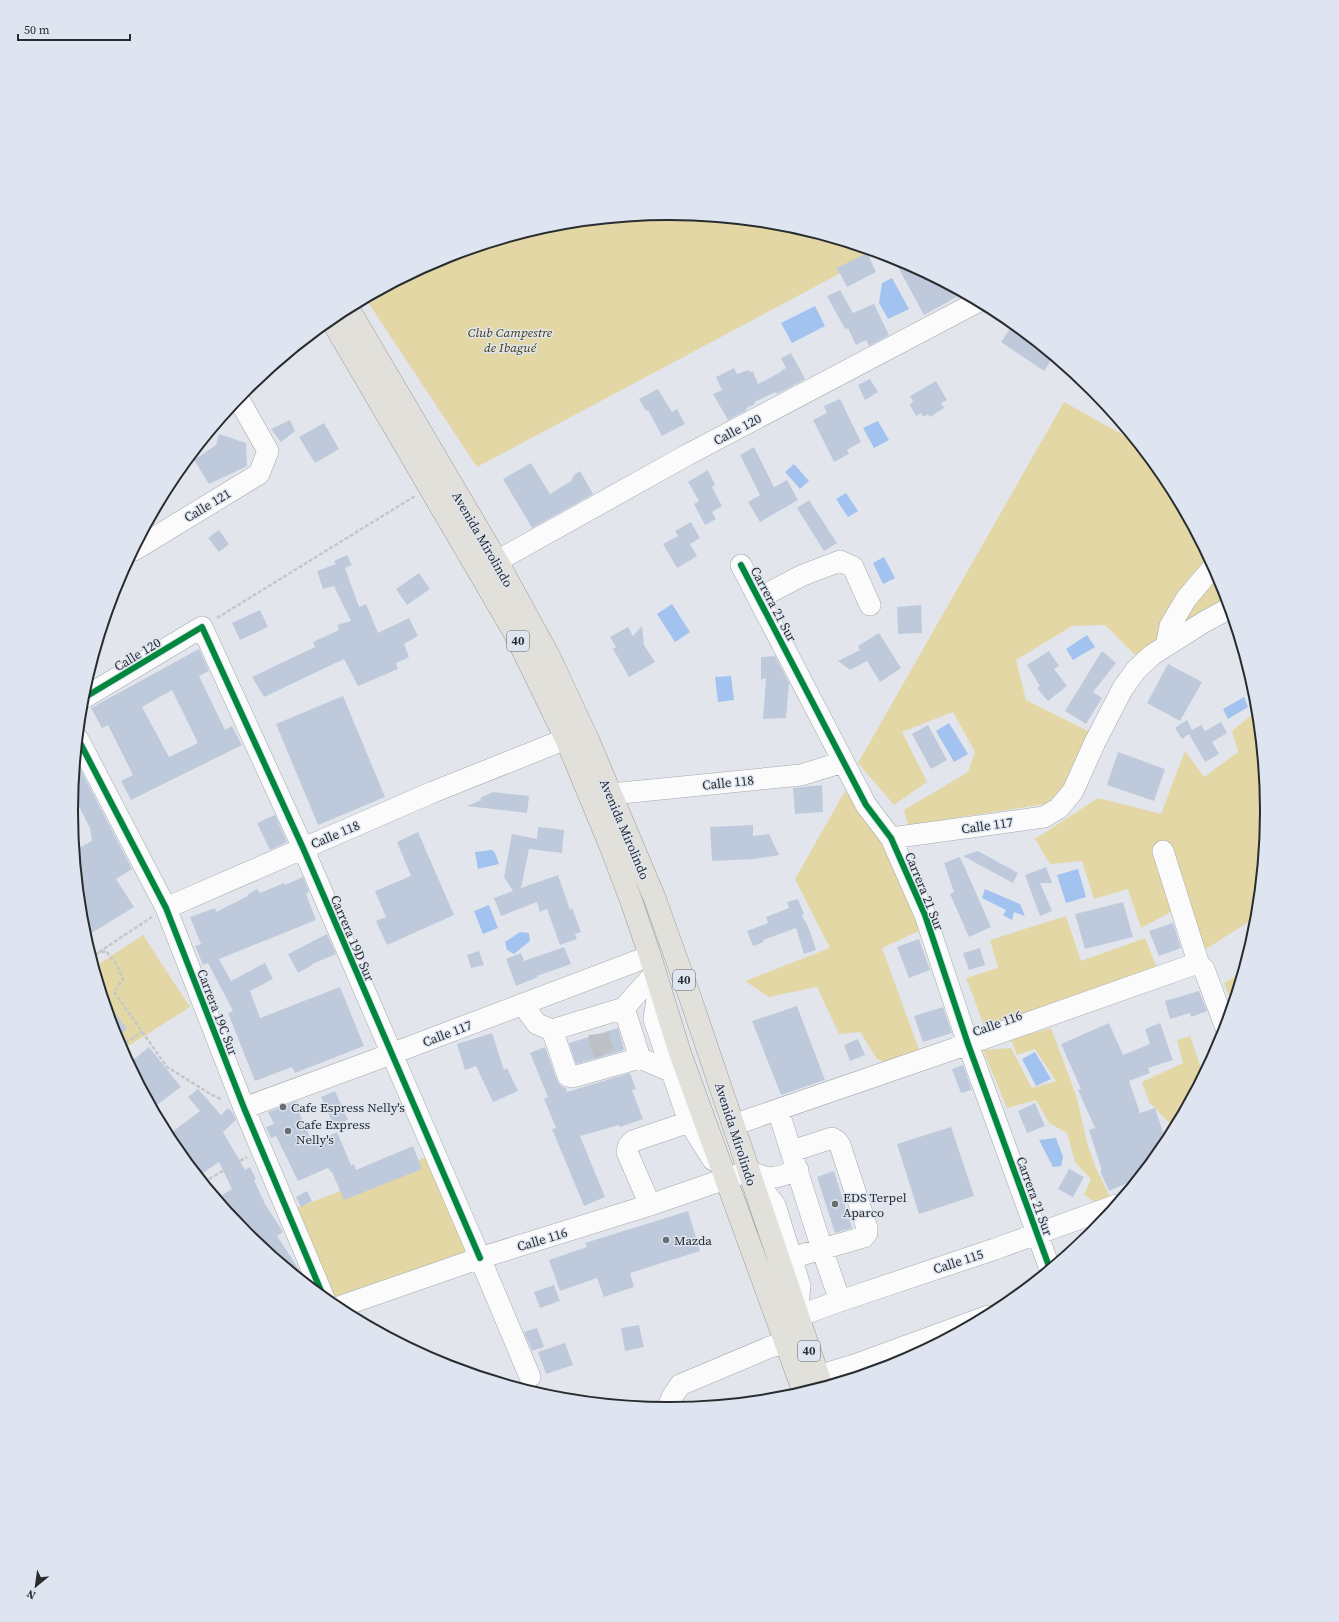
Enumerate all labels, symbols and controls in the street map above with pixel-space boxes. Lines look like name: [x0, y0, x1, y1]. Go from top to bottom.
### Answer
scale bar: [18, 16, 130, 42]
text: 50 m: [24, 22, 50, 38]
park label: Club Campestre de Ibagué: [468, 324, 553, 356]
street label: Calle 120: [710, 410, 764, 449]
street label: Calle 121: [181, 485, 234, 526]
street label: Avenida Mirolindo: [448, 488, 517, 590]
street label: Carrera 21 Sur: [747, 564, 801, 645]
road number: 40: [507, 631, 529, 651]
street label: Calle 120: [111, 634, 164, 675]
street label: Calle 118: [701, 771, 755, 794]
street label: Avenida Mirolindo: [596, 776, 653, 882]
street label: Calle 117: [960, 813, 1014, 838]
street label: Calle 118: [308, 817, 362, 852]
street label: Carrera 21 Sur: [901, 850, 948, 933]
street label: Carrera 19D Sur: [327, 892, 379, 984]
street label: Carrera 19C Sur: [193, 967, 242, 1058]
road number: 40: [673, 970, 695, 990]
street label: Calle 116: [970, 1007, 1024, 1040]
street label: Calle 117: [420, 1016, 475, 1051]
street label: Avenida Mirolindo: [711, 1080, 760, 1188]
place label: Cafe Espress Nelly's: [291, 1099, 405, 1116]
marker: Cafe Espress Nelly's: [278, 1102, 288, 1112]
place label: Cafe Express Nelly's: [296, 1116, 371, 1148]
marker: Cafe Express Nelly's: [283, 1126, 293, 1136]
street label: Carrera 21 Sur: [1012, 1154, 1057, 1238]
place label: EDS Terpel Aparco: [843, 1189, 907, 1221]
marker: EDS Terpel Aparco: [830, 1199, 840, 1209]
street label: Calle 116: [515, 1224, 569, 1255]
place label: Mazda: [674, 1232, 712, 1249]
marker: Mazda: [661, 1235, 671, 1245]
street label: Calle 115: [931, 1245, 985, 1278]
road number: 40: [798, 1341, 820, 1361]
north arrow: [16, 1566, 56, 1606]
text: N: [24, 1586, 39, 1603]

